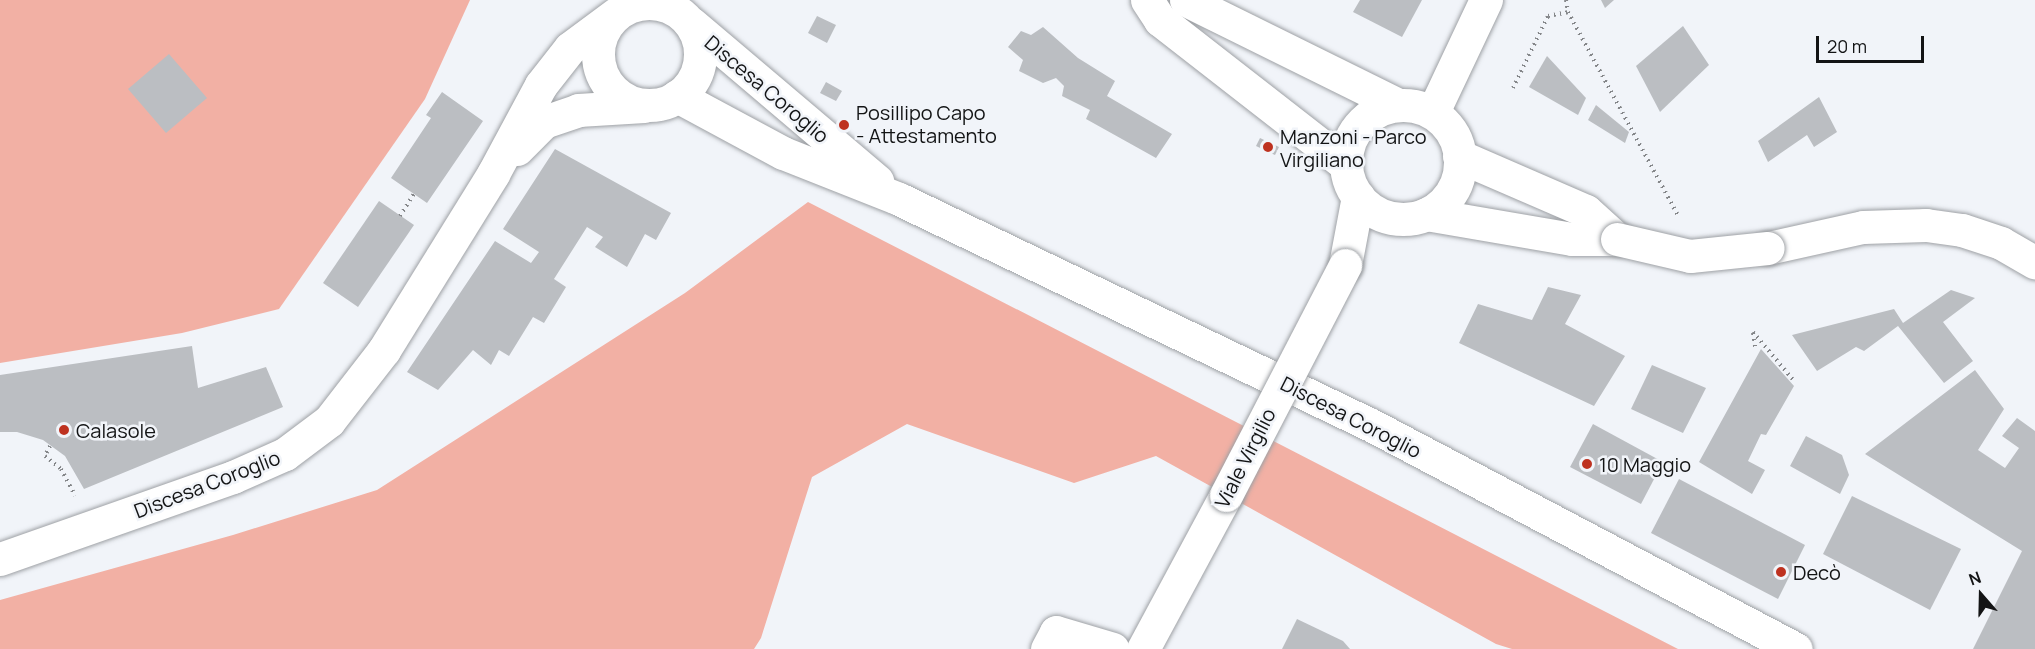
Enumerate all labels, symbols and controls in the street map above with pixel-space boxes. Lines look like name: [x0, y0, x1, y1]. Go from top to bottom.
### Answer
scale bar: [1819, 24, 1927, 62]
street label: Discesa Coroglio: [700, 30, 834, 148]
text: 20 m: [1827, 34, 1867, 58]
place label: Posillipo Capo - Attestamento: [856, 101, 997, 148]
marker: Posillipo Capo - Attestamento: [837, 118, 851, 132]
place label: Manzoni - Parco Virgiliano: [1280, 124, 1427, 171]
marker: Manzoni - Parco Virgiliano: [1261, 140, 1275, 154]
street label: Discesa Coroglio: [1277, 371, 1425, 463]
street label: Viale Virgilio: [1210, 404, 1280, 512]
place label: Calasole: [76, 418, 156, 442]
marker: Calasole: [57, 423, 71, 437]
street label: Discesa Coroglio: [131, 445, 283, 523]
place label: 10 Maggio: [1599, 452, 1691, 476]
marker: 10 Maggio: [1580, 457, 1594, 471]
place label: Decò: [1793, 560, 1841, 584]
marker: Decò: [1774, 565, 1788, 579]
north arrow: [1951, 565, 2011, 625]
text: N: [1966, 566, 1984, 590]

